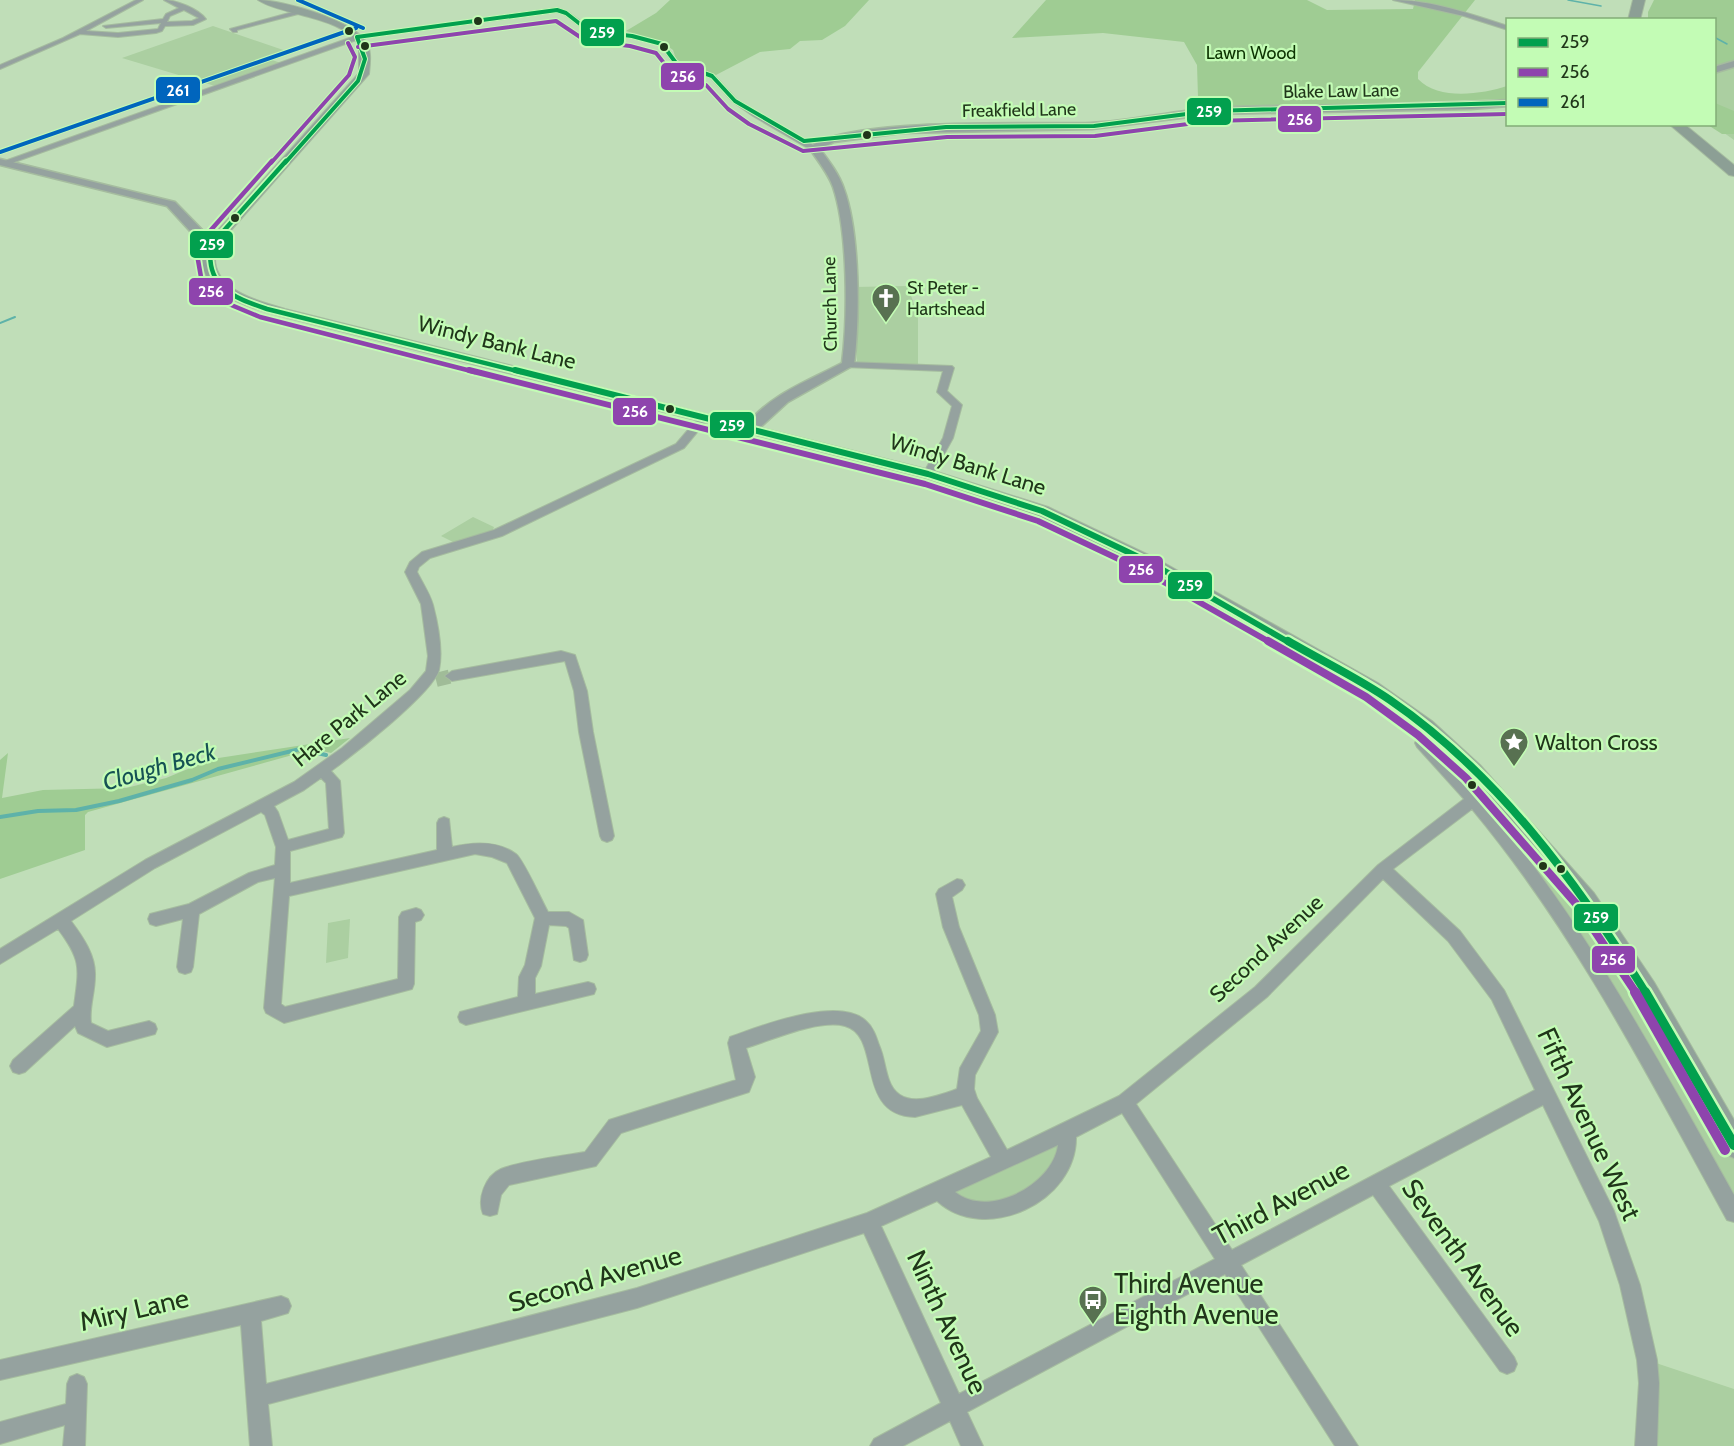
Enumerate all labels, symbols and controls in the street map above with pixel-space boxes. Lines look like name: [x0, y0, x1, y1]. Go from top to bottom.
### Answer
unlabelled marker: [472, 15, 484, 27]
line badge: 259: [580, 18, 625, 47]
legend: [1506, 18, 1716, 126]
text: 259: [589, 23, 615, 42]
unlabelled marker: [343, 25, 355, 37]
text: 259: [1560, 31, 1589, 53]
unlabelled marker: [359, 40, 371, 52]
unlabelled marker: [658, 41, 670, 53]
park label: Lawn Wood: [1206, 42, 1296, 64]
text: 256: [1560, 61, 1589, 83]
line badge: 256: [660, 62, 705, 91]
text: 256: [670, 67, 696, 86]
line badge: 261: [155, 76, 201, 104]
street label: Blake Law Lane: [1283, 79, 1399, 103]
text: 261: [166, 81, 190, 100]
text: 261: [1560, 91, 1585, 113]
line badge: 259: [1186, 97, 1232, 126]
street label: Freakfield Lane: [962, 98, 1076, 122]
text: 259: [1196, 102, 1222, 121]
line badge: 256: [1277, 105, 1322, 133]
text: 256: [1287, 110, 1313, 129]
unlabelled marker: [861, 129, 873, 141]
unlabelled marker: [229, 212, 241, 224]
line badge: 259: [189, 230, 234, 259]
text: 259: [199, 235, 225, 254]
street label: Church Lane: [818, 256, 842, 352]
line badge: 256: [188, 277, 234, 306]
place label: St Peter - Hartshead: [907, 277, 985, 320]
text: 256: [198, 282, 224, 301]
church icon: St Peter - Hartshead: [870, 282, 902, 324]
street label: Windy Bank Lane: [415, 310, 579, 375]
line badge: 256: [612, 397, 657, 426]
text: 256: [622, 402, 648, 421]
unlabelled marker: [664, 403, 676, 415]
line badge: 259: [709, 411, 755, 439]
text: 259: [719, 416, 745, 435]
street label: Windy Bank Lane: [887, 428, 1049, 501]
line badge: 256: [1118, 555, 1164, 584]
text: 256: [1128, 560, 1154, 579]
line badge: 259: [1167, 571, 1213, 600]
text: 259: [1177, 576, 1203, 595]
street label: Hare Park Lane: [287, 664, 412, 772]
place icon: Walton Cross: [1498, 726, 1530, 768]
place label: Walton Cross: [1535, 729, 1658, 756]
water label: Clough Beck: [99, 736, 219, 796]
unlabelled marker: [1466, 779, 1478, 791]
unlabelled marker: [1537, 860, 1549, 872]
unlabelled marker: [1555, 863, 1567, 875]
street label: Second Avenue: [1204, 889, 1329, 1008]
line badge: 259: [1573, 903, 1619, 932]
text: 259: [1583, 908, 1609, 927]
line badge: 256: [1591, 945, 1636, 974]
text: 256: [1600, 950, 1626, 969]
street label: Fifth Avenue West: [1530, 1022, 1649, 1225]
street label: Third Avenue: [1207, 1153, 1355, 1252]
street label: Seventh Avenue: [1395, 1173, 1532, 1343]
street label: Second Avenue: [505, 1238, 685, 1319]
street label: Ninth Avenue: [900, 1245, 995, 1399]
place label: Third Avenue Eighth Avenue: [1114, 1267, 1279, 1331]
street label: Miry Lane: [76, 1281, 192, 1338]
bus stop icon: Third Avenue Eighth Avenue: [1077, 1284, 1109, 1326]

